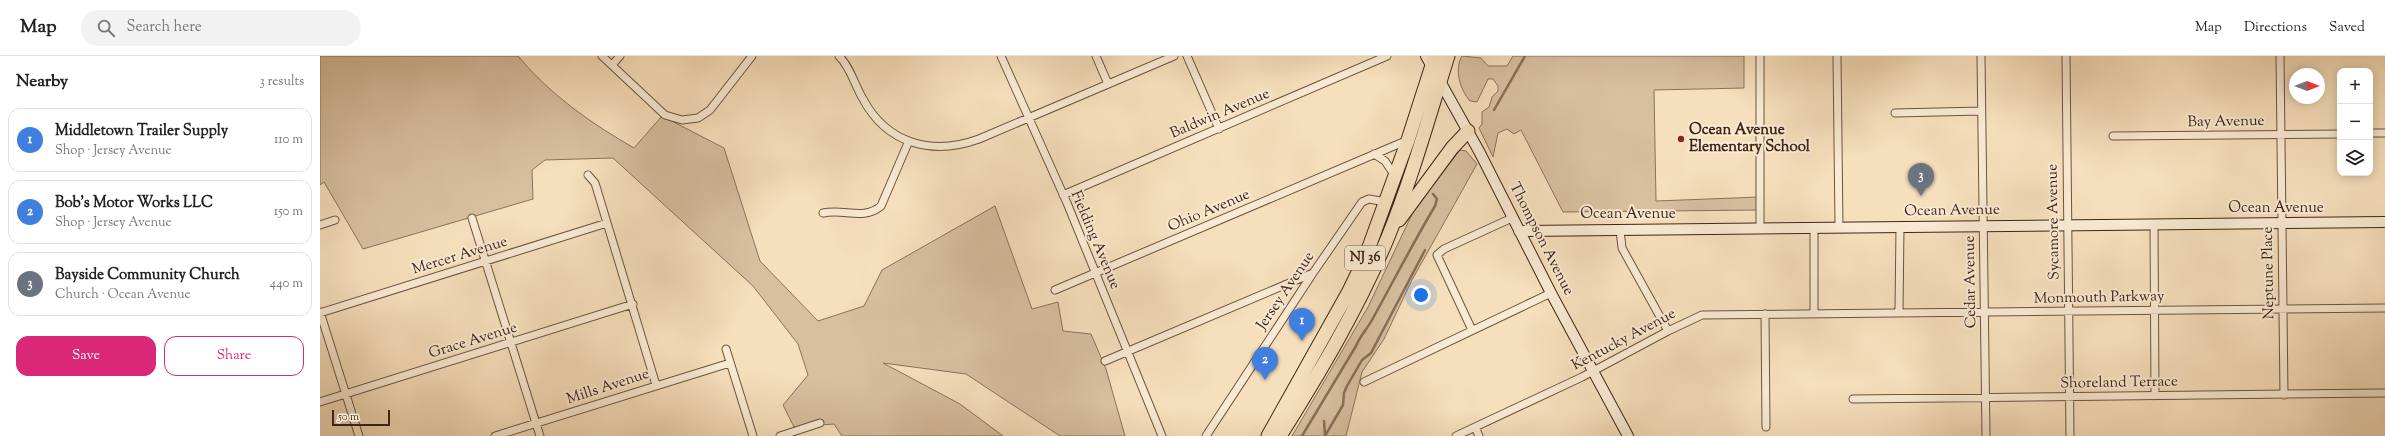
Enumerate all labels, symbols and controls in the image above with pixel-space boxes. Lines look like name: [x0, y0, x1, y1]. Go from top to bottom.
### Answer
search box: [81, 10, 361, 46]
text: Map: [20, 14, 57, 41]
icon: search: [95, 17, 117, 39]
text: Search here: [127, 17, 202, 38]
text: Map: [2195, 18, 2222, 38]
text: Directions: [2244, 18, 2307, 38]
text: Saved: [2329, 18, 2365, 38]
north arrow: [2289, 68, 2325, 104]
map controls: [2337, 68, 2373, 176]
button: +: [2337, 68, 2373, 104]
text: Nearby: [16, 70, 68, 94]
text: 3 results: [259, 73, 304, 91]
street label: Baldwin Avenue: [1167, 84, 1273, 144]
button: −: [2337, 104, 2373, 140]
street label: Bay Avenue: [2187, 111, 2265, 133]
place label: Ocean Avenue Elementary School: [1689, 120, 1811, 158]
text: Middletown Trailer Supply: [55, 121, 228, 142]
text: 1: [28, 131, 32, 149]
text: 110 m: [274, 131, 303, 149]
marker: Ocean Avenue Elementary School: [1676, 134, 1686, 144]
button: layers: [2337, 140, 2373, 176]
text: Shop · Jersey Avenue: [55, 142, 172, 160]
pin: 3: [1908, 163, 1934, 196]
street label: Sycamore Avenue: [2042, 164, 2066, 280]
street label: Thompson Avenue: [1503, 179, 1579, 299]
street label: Ohio Avenue: [1165, 184, 1253, 238]
street label: Fielding Avenue: [1065, 187, 1125, 293]
text: Bob's Motor Works LLC: [55, 193, 213, 214]
street label: Ocean Avenue: [2228, 198, 2324, 219]
street label: Ocean Avenue: [1904, 200, 2000, 222]
text: 2: [27, 203, 33, 221]
text: 150 m: [274, 203, 303, 221]
street label: Ocean Avenue: [1580, 204, 1676, 225]
text: Shop · Jersey Avenue: [55, 214, 172, 232]
street label: Neptune Place: [2258, 226, 2280, 320]
street label: Mercer Avenue: [410, 232, 510, 280]
street label: Cedar Avenue: [1960, 235, 1982, 329]
road number: NJ 36: [1345, 246, 1385, 270]
street label: Jersey Avenue: [1251, 248, 1320, 335]
text: Bayside Community Church: [55, 265, 240, 286]
text: 3: [27, 275, 33, 293]
text: 440 m: [270, 275, 303, 293]
your location: [1411, 285, 1431, 305]
text: Church · Ocean Avenue: [55, 286, 191, 304]
street label: Monmouth Parkway: [2033, 286, 2165, 310]
street label: Kentucky Avenue: [1568, 304, 1680, 376]
pin: 1: [1289, 308, 1315, 341]
street label: Grace Avenue: [426, 318, 520, 364]
button: Save: [16, 336, 156, 376]
button: Share: [164, 336, 304, 376]
pin: 2: [1252, 347, 1278, 380]
street label: Mills Avenue: [564, 364, 652, 410]
street label: Shoreland Terrace: [2060, 371, 2178, 395]
scale bar: [332, 408, 390, 427]
text: 50 m: [338, 409, 359, 425]

